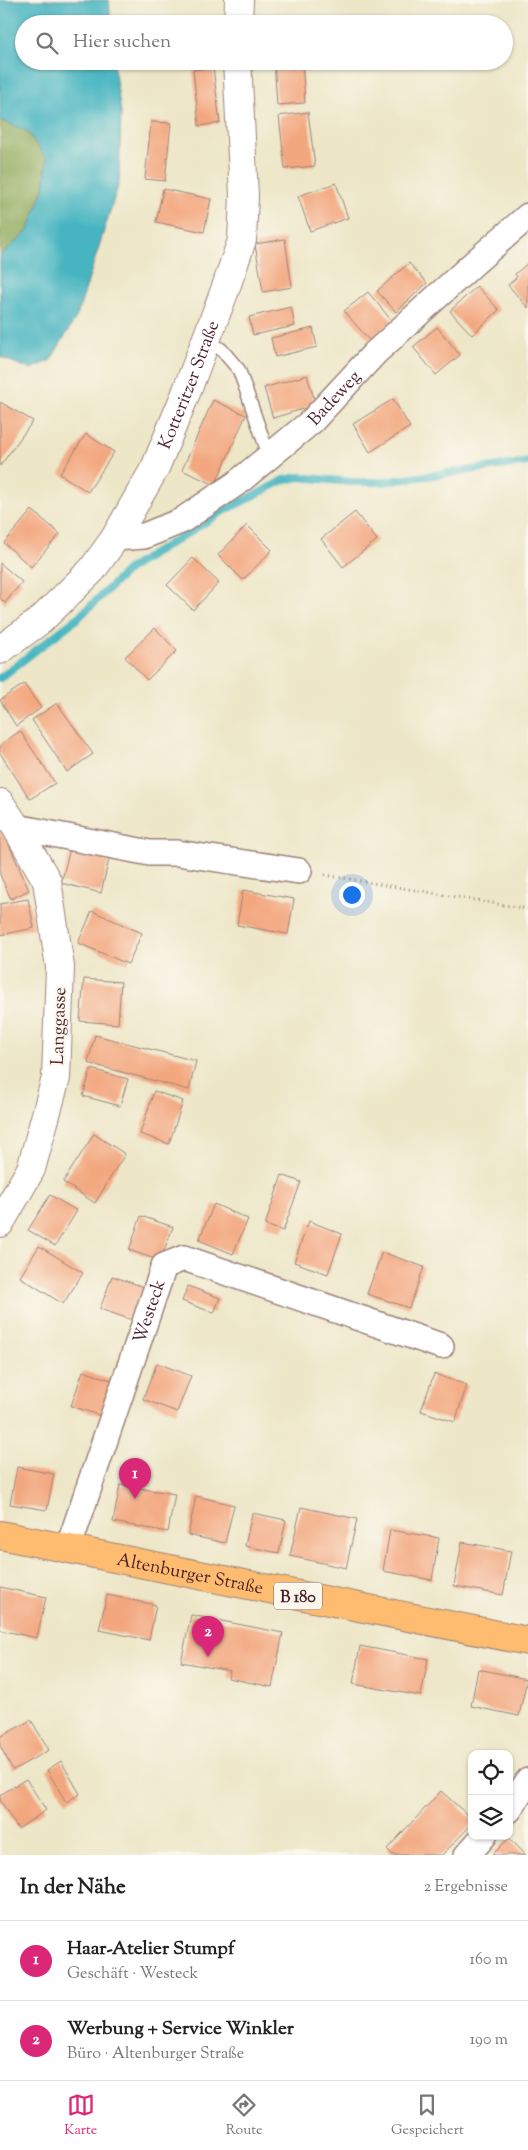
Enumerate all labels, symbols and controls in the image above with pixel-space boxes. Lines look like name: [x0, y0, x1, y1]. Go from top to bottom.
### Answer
search box: [15, 15, 513, 70]
icon: search: [33, 29, 61, 57]
text: Hier suchen: [73, 29, 171, 56]
street label: Kotteritzer Straße: [153, 317, 227, 454]
street label: Badeweg: [303, 365, 368, 433]
your location: [339, 882, 365, 908]
street label: Langgasse: [46, 987, 74, 1065]
street label: Westeck: [128, 1276, 174, 1347]
pin: 1: [119, 1458, 151, 1499]
street label: Altenburger Straße: [114, 1548, 265, 1603]
road number: B 180: [274, 1582, 322, 1610]
pin: 2: [192, 1616, 224, 1657]
map controls: [468, 1750, 513, 1840]
button: locate: [468, 1750, 513, 1795]
button: layers: [468, 1795, 513, 1840]
text: In der Nähe: [20, 1873, 126, 1903]
text: 2 Ergebnisse: [424, 1876, 508, 1899]
text: Haar-Atelier Stumpf: [67, 1936, 234, 1963]
text: 1: [33, 1949, 39, 1972]
text: 160 m: [470, 1949, 508, 1972]
text: Geschäft · Westeck: [67, 1963, 198, 1986]
text: Werbung + Service Winkler: [67, 2016, 294, 2043]
text: 2: [32, 2029, 40, 2052]
text: 190 m: [470, 2029, 508, 2052]
text: Büro · Altenburger Straße: [67, 2043, 244, 2066]
tab: Karte: [64, 2091, 97, 2141]
tab: Route: [226, 2091, 263, 2141]
tab: Gespeichert: [391, 2091, 464, 2141]

